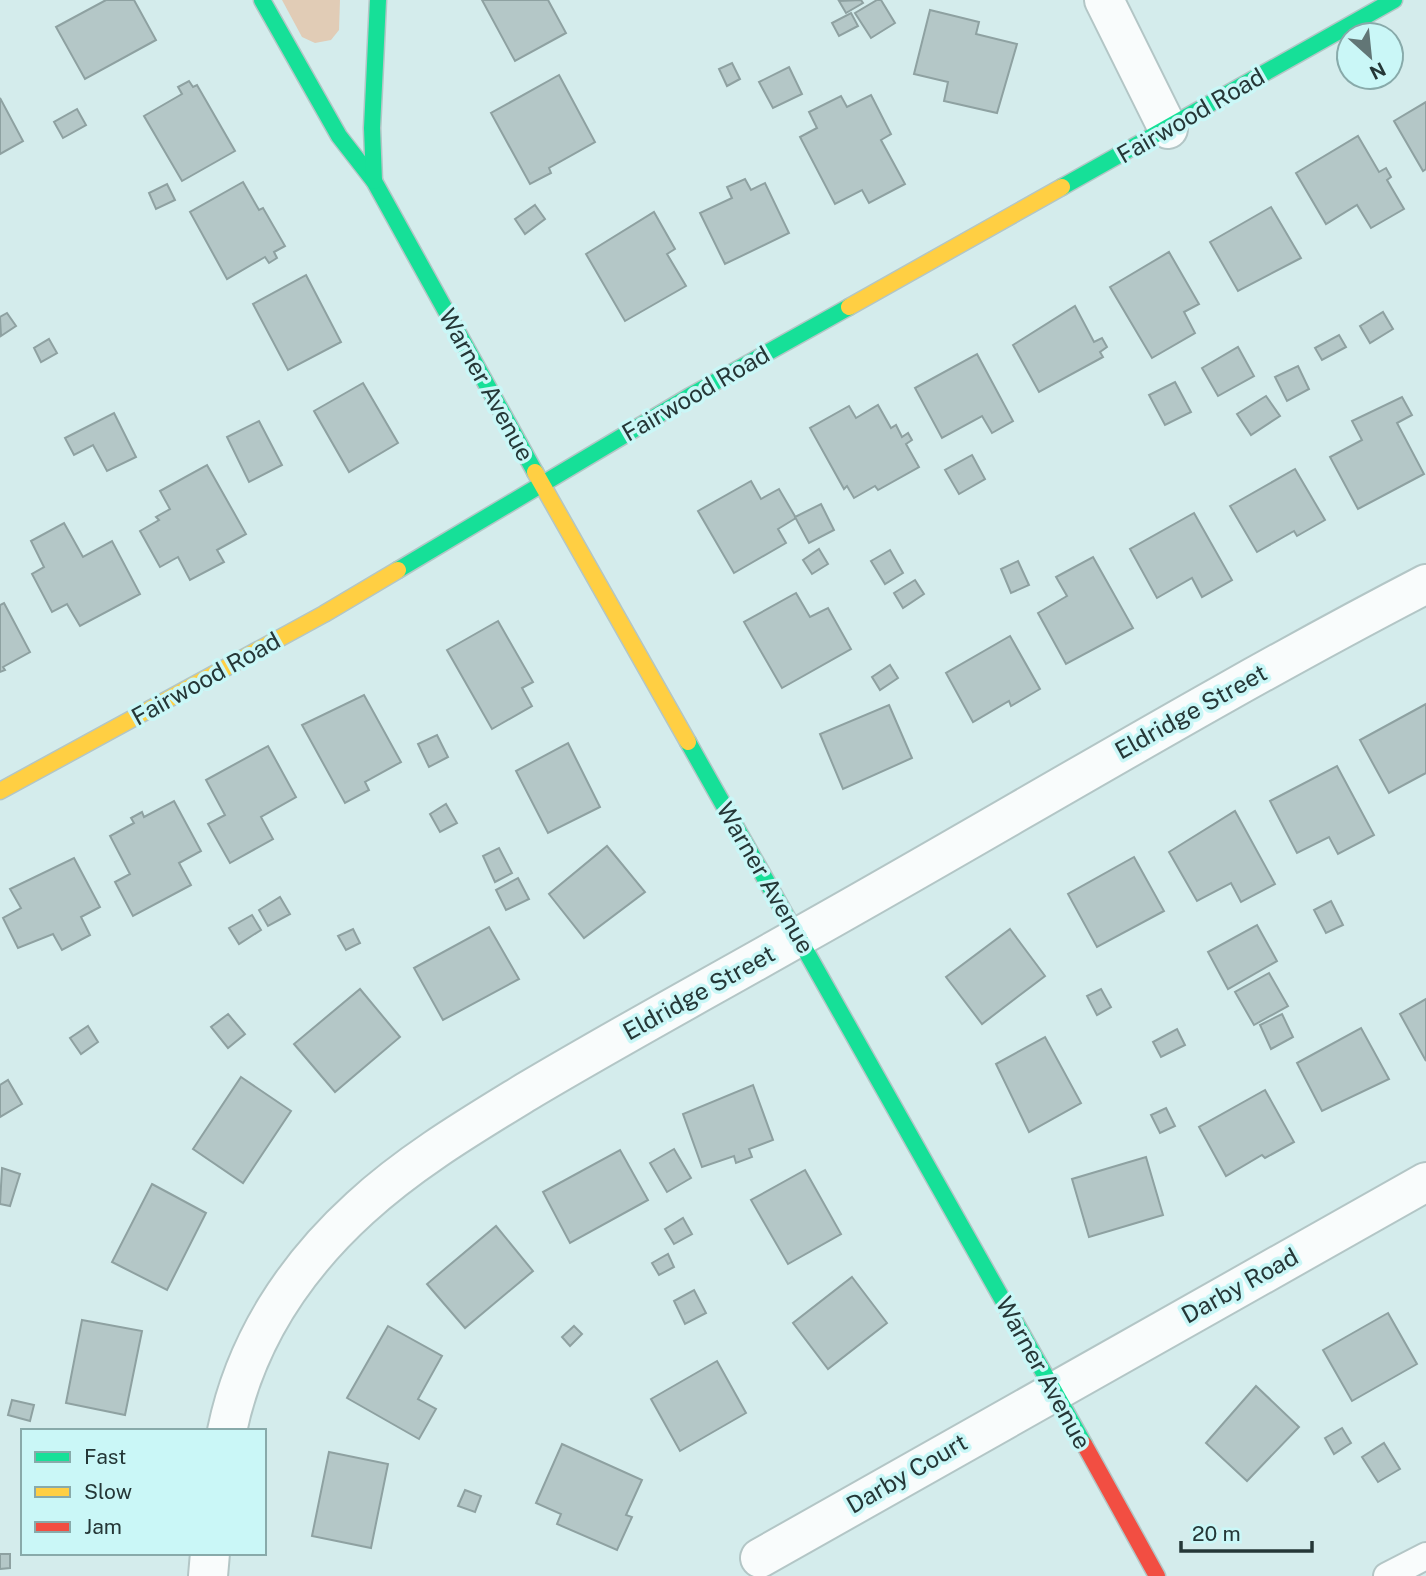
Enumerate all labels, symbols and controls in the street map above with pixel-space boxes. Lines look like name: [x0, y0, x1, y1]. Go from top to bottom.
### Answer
north arrow: [1335, 21, 1405, 91]
text: N: [1366, 58, 1389, 84]
street label: Fairwood Road: [1112, 62, 1269, 169]
street label: Warner Avenue: [434, 304, 540, 465]
street label: Fairwood Road: [617, 340, 774, 447]
street label: Fairwood Road: [126, 626, 285, 731]
street label: Eldridge Street: [1110, 658, 1271, 764]
street label: Warner Avenue: [711, 797, 820, 958]
street label: Eldridge Street: [618, 939, 779, 1045]
street label: Darby Road: [1176, 1242, 1303, 1329]
street label: Warner Avenue: [991, 1292, 1097, 1453]
street label: Darby Court: [841, 1427, 972, 1519]
legend: [21, 1429, 266, 1555]
text: Fast: [84, 1444, 126, 1469]
text: Slow: [84, 1479, 132, 1504]
scale bar: [1181, 1510, 1312, 1554]
text: Jam: [84, 1514, 122, 1539]
text: 20 m: [1192, 1521, 1241, 1546]

